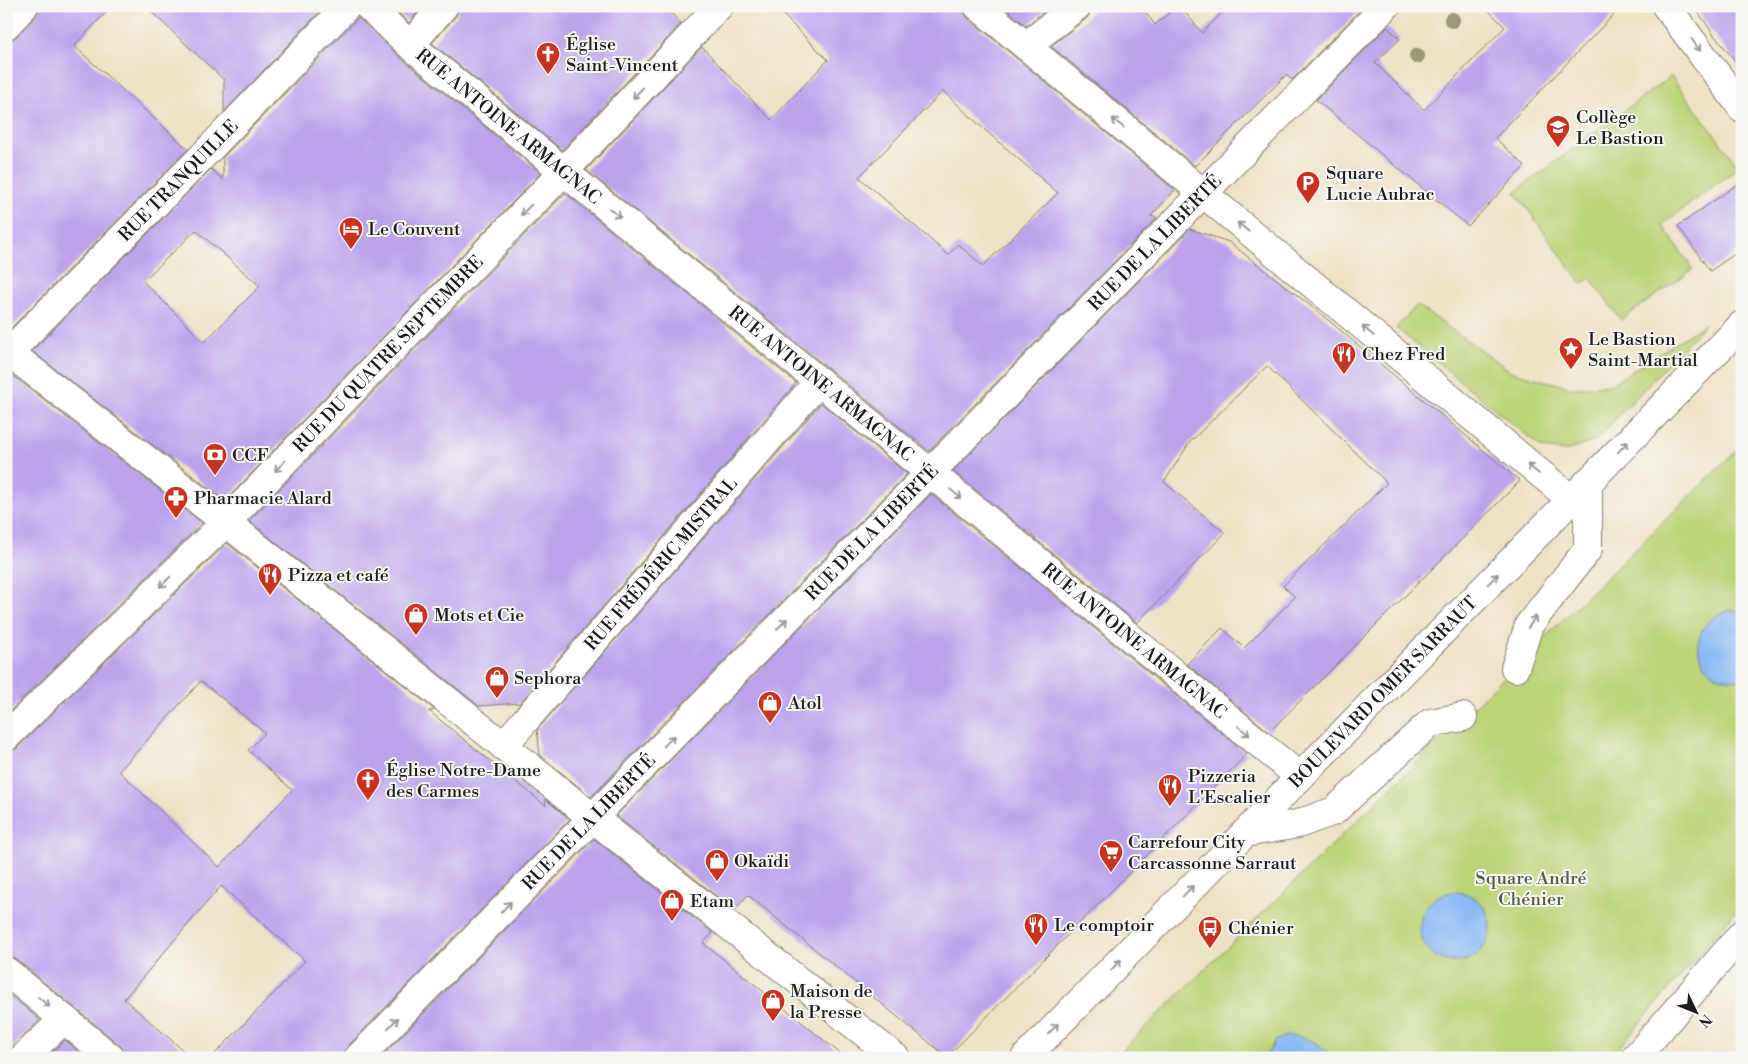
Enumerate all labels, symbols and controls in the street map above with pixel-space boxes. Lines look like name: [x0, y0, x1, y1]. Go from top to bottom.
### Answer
place label: Église Saint-Vincent: [566, 33, 679, 77]
one-way arrow: [1690, 38, 1701, 51]
church icon: Église Saint-Vincent: [535, 41, 561, 75]
street label: RUE ANTOINE ARMAGNAC: [411, 44, 606, 209]
one-way arrow: [632, 86, 644, 99]
place label: Collège Le Bastion: [1576, 106, 1664, 150]
school or university icon: Collège Le Bastion: [1545, 114, 1571, 148]
street label: RUE TRANQUILLE: [114, 115, 243, 247]
one-way arrow: [1112, 117, 1125, 128]
place label: Square Lucie Aubrac: [1326, 162, 1435, 206]
street label: RUE DE LA LIBERTÉ: [1083, 170, 1227, 316]
parking icon: Square Lucie Aubrac: [1295, 170, 1321, 204]
one-way arrow: [520, 204, 532, 217]
one-way arrow: [608, 207, 621, 218]
hotel icon: Le Couvent: [338, 216, 364, 250]
place label: Le Couvent: [368, 218, 461, 241]
one-way arrow: [1237, 222, 1250, 233]
street label: RUE DU QUATRE SEPTEMBRE: [288, 251, 489, 458]
street label: RUE ANTOINE ARMAGNAC: [724, 301, 918, 467]
one-way arrow: [1362, 326, 1375, 337]
place label: Le Bastion Saint-Martial: [1588, 328, 1698, 372]
place icon: Le Bastion Saint-Martial: [1558, 336, 1584, 370]
restaurant icon: Chez Fred: [1331, 341, 1357, 375]
place label: Chez Fred: [1362, 343, 1446, 366]
one-way arrow: [1616, 441, 1628, 453]
bank icon: CCF: [202, 442, 228, 476]
place label: CCF: [232, 444, 269, 467]
one-way arrow: [274, 460, 286, 473]
street label: RUE DE LA LIBERTÉ: [800, 460, 944, 606]
one-way arrow: [1527, 463, 1540, 474]
street label: RUE FRÉDÉRIC MISTRAL: [580, 473, 743, 656]
pharmacy icon: Pharmacie Alard: [163, 485, 189, 519]
place label: Pharmacie Alard: [194, 487, 332, 510]
one-way arrow: [950, 489, 963, 500]
street label: RUE ANTOINE ARMAGNAC: [1037, 558, 1231, 724]
restaurant icon: Pizza et café: [257, 562, 283, 596]
place label: Pizza et café: [288, 564, 389, 587]
one-way arrow: [1487, 573, 1499, 585]
one-way arrow: [159, 575, 171, 588]
street label: BOULEVARD OMER SARRAUT: [1284, 591, 1483, 794]
shop icon: Mots et Cie: [403, 602, 429, 636]
place label: Mots et Cie: [434, 604, 524, 627]
one-way arrow: [1528, 616, 1538, 630]
one-way arrow: [776, 618, 788, 631]
shop icon: Sephora: [484, 665, 510, 699]
place label: Sephora: [514, 667, 582, 690]
shop icon: Atol: [757, 690, 783, 724]
place label: Atol: [787, 692, 823, 715]
one-way arrow: [1237, 725, 1250, 736]
one-way arrow: [663, 734, 675, 747]
street label: RUE DE LA LIBERTÉ: [517, 749, 661, 895]
place label: Église Notre-Dame des Carmes: [386, 759, 541, 803]
place label: Pizzeria L'Escalier: [1188, 765, 1271, 809]
church icon: Église Notre-Dame des Carmes: [355, 767, 381, 801]
restaurant icon: Pizzeria L'Escalier: [1157, 773, 1183, 807]
place label: Carrefour City Carcassonne Sarraut: [1128, 831, 1297, 875]
supermarket icon: Carrefour City Carcassonne Sarraut: [1098, 839, 1124, 873]
shop icon: Okaïdi: [704, 848, 730, 882]
place label: Okaïdi: [734, 850, 789, 873]
park label: Square André Chénier: [1475, 867, 1587, 911]
one-way arrow: [1182, 885, 1194, 897]
shop icon: Etam: [659, 888, 685, 922]
place label: Etam: [690, 890, 734, 913]
one-way arrow: [500, 901, 512, 913]
restaurant icon: Le comptoir: [1023, 912, 1049, 946]
place label: Le comptoir: [1054, 914, 1154, 937]
bus stop icon: Chénier: [1197, 915, 1223, 949]
place label: Chénier: [1228, 917, 1294, 940]
one-way arrow: [1110, 959, 1122, 971]
place label: Maison de la Presse: [790, 980, 873, 1024]
north arrow: [1670, 986, 1720, 1036]
shop icon: Maison de la Presse: [760, 988, 786, 1022]
one-way arrow: [37, 996, 50, 1007]
text: N: [1694, 1010, 1715, 1030]
one-way arrow: [386, 1017, 399, 1029]
one-way arrow: [1047, 1023, 1059, 1035]

